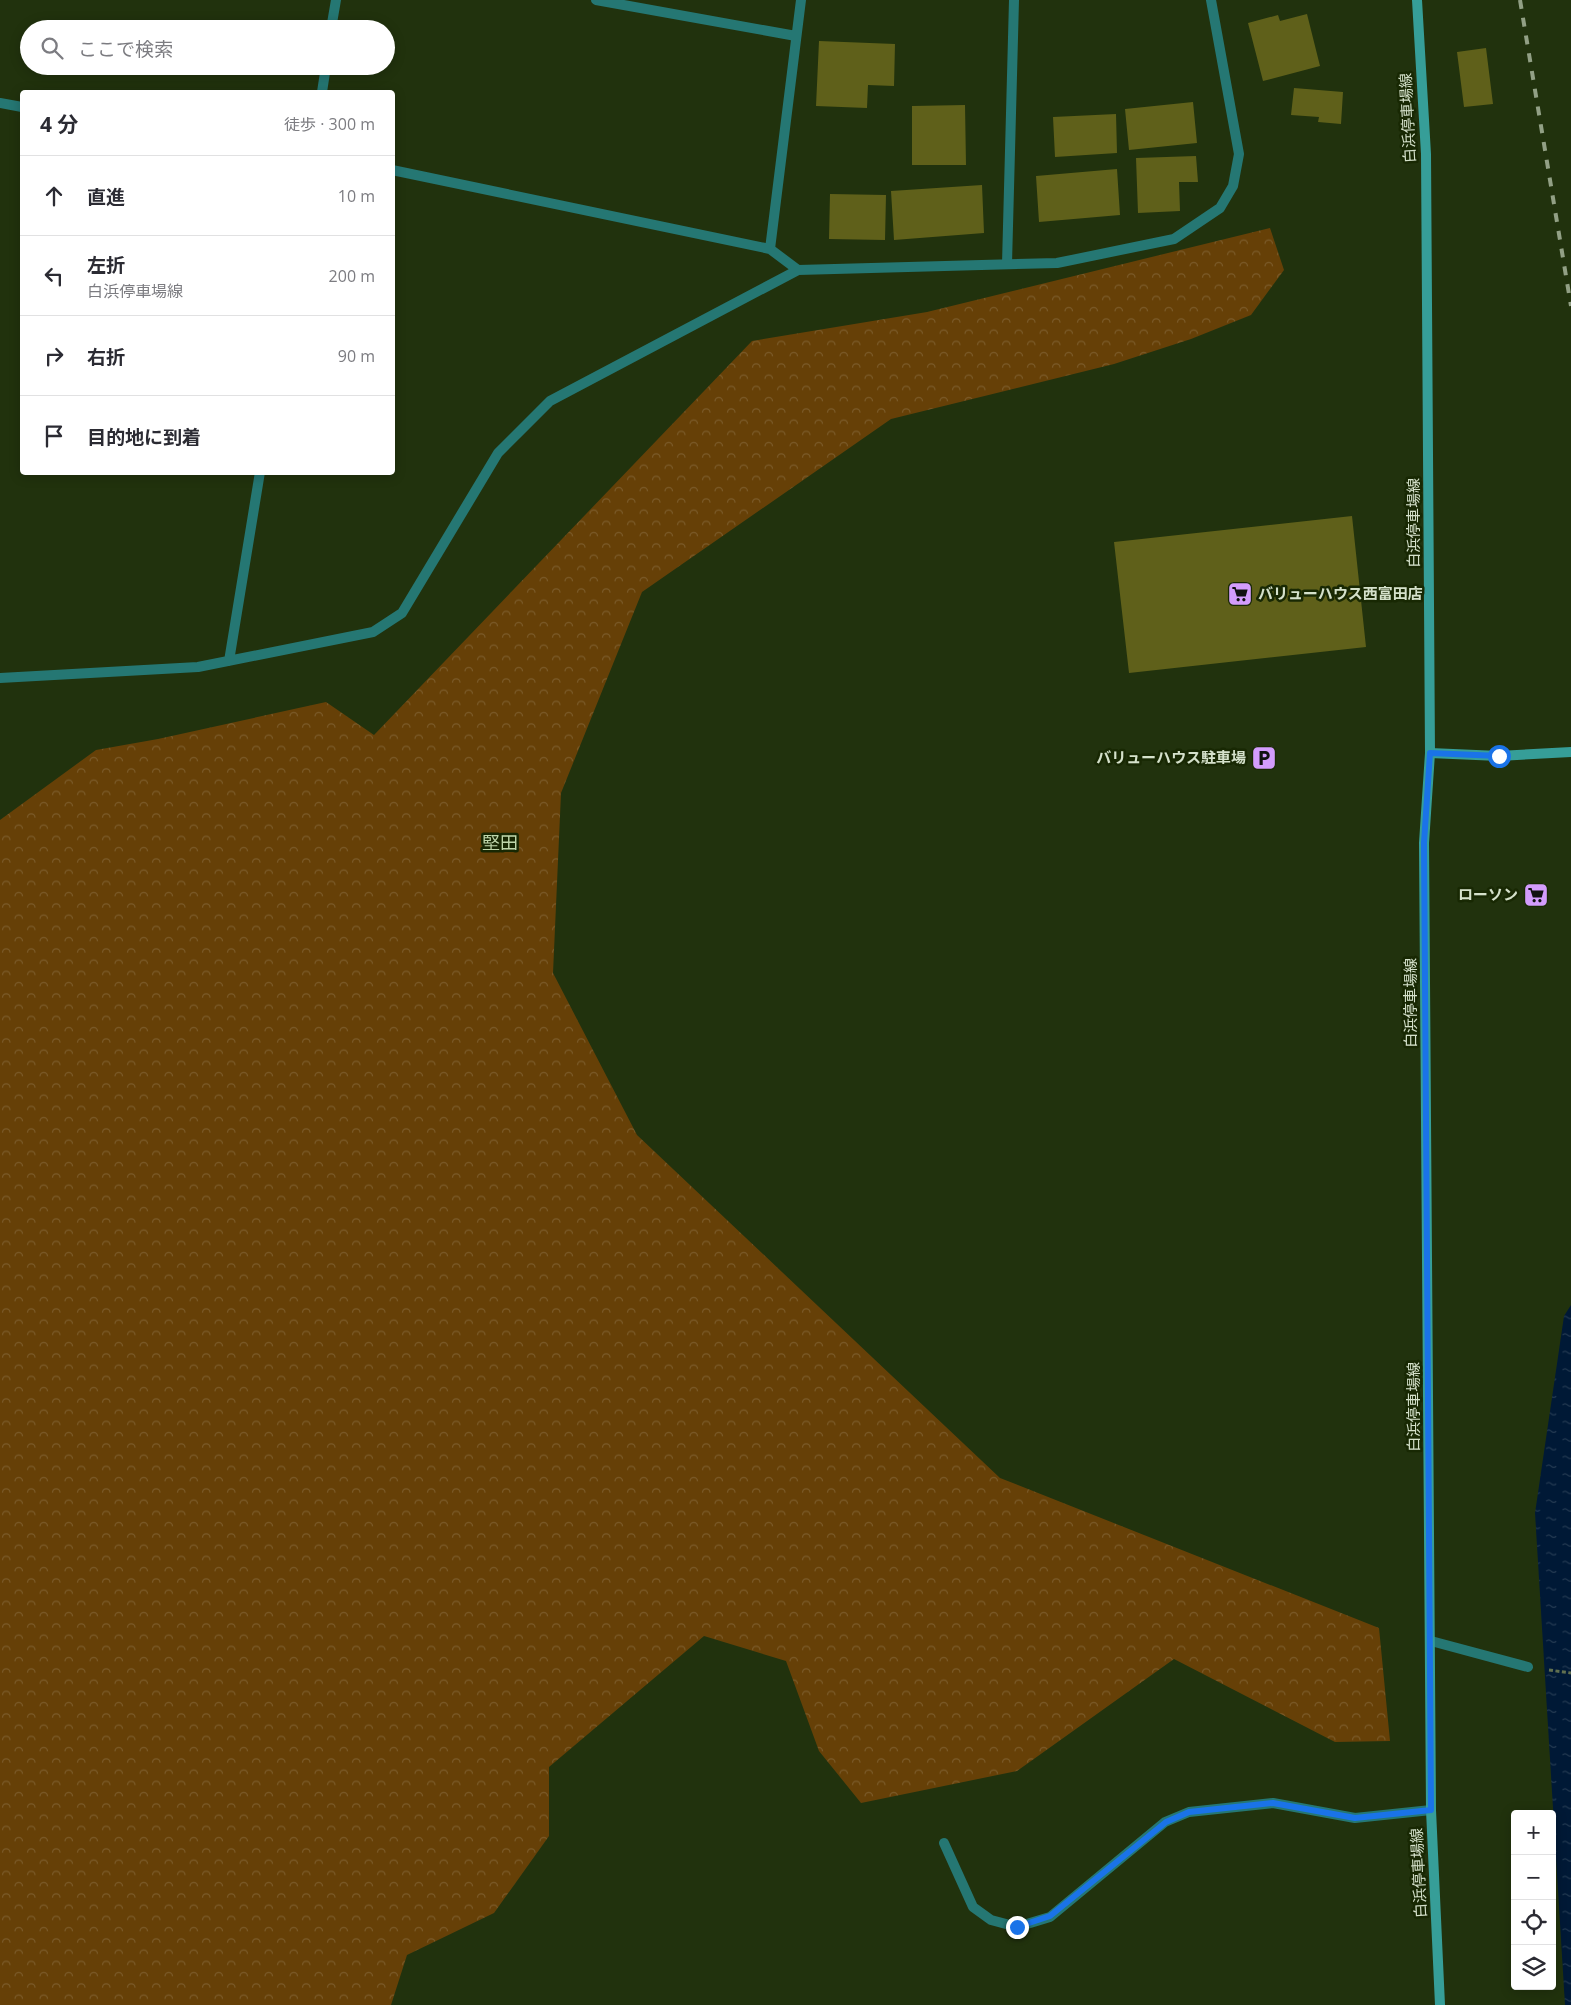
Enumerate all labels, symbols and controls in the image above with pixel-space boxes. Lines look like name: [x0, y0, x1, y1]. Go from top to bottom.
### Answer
search box: [20, 20, 395, 75]
icon: search: [38, 34, 66, 62]
text: ここで検索: [78, 36, 173, 62]
street label: 白浜停車場線: [1395, 73, 1419, 164]
text: 4 分: [40, 110, 78, 138]
text: 徒歩 · 300 m: [284, 113, 375, 135]
icon: ahead: [40, 182, 68, 210]
text: 直進: [87, 184, 125, 210]
text: 10 m: [338, 185, 375, 207]
text: 左折: [87, 252, 125, 278]
icon: left: [40, 262, 68, 290]
text: 200 m: [329, 265, 375, 287]
text: 白浜停車場線: [87, 280, 183, 302]
icon: right: [40, 342, 68, 370]
text: 右折: [87, 344, 125, 370]
text: 90 m: [338, 345, 375, 367]
icon: arrive: [40, 422, 68, 450]
text: 目的地に到着: [87, 424, 201, 450]
street label: 白浜停車場線: [1403, 478, 1423, 568]
supermarket icon: バリューハウス西富田店: [1227, 581, 1253, 607]
place label: バリューハウス西富田店: [1258, 583, 1423, 603]
parking icon: バリューハウス駐車場: [1251, 745, 1277, 771]
route start: [1488, 745, 1511, 768]
place label: バリューハウス駐車場: [1096, 747, 1246, 767]
district label: 堅田: [482, 830, 518, 854]
supermarket icon: ローソン: [1523, 882, 1549, 908]
place label: ローソン: [1458, 884, 1518, 904]
street label: 白浜停車場線: [1400, 958, 1420, 1048]
street label: 白浜停車場線: [1403, 1362, 1423, 1452]
map controls: [1511, 1810, 1556, 1990]
button: +: [1511, 1810, 1556, 1855]
street label: 白浜停車場線: [1406, 1828, 1430, 1919]
button: −: [1511, 1855, 1556, 1900]
button: locate: [1511, 1900, 1556, 1945]
route end: [1006, 1916, 1029, 1939]
button: layers: [1511, 1945, 1556, 1990]

